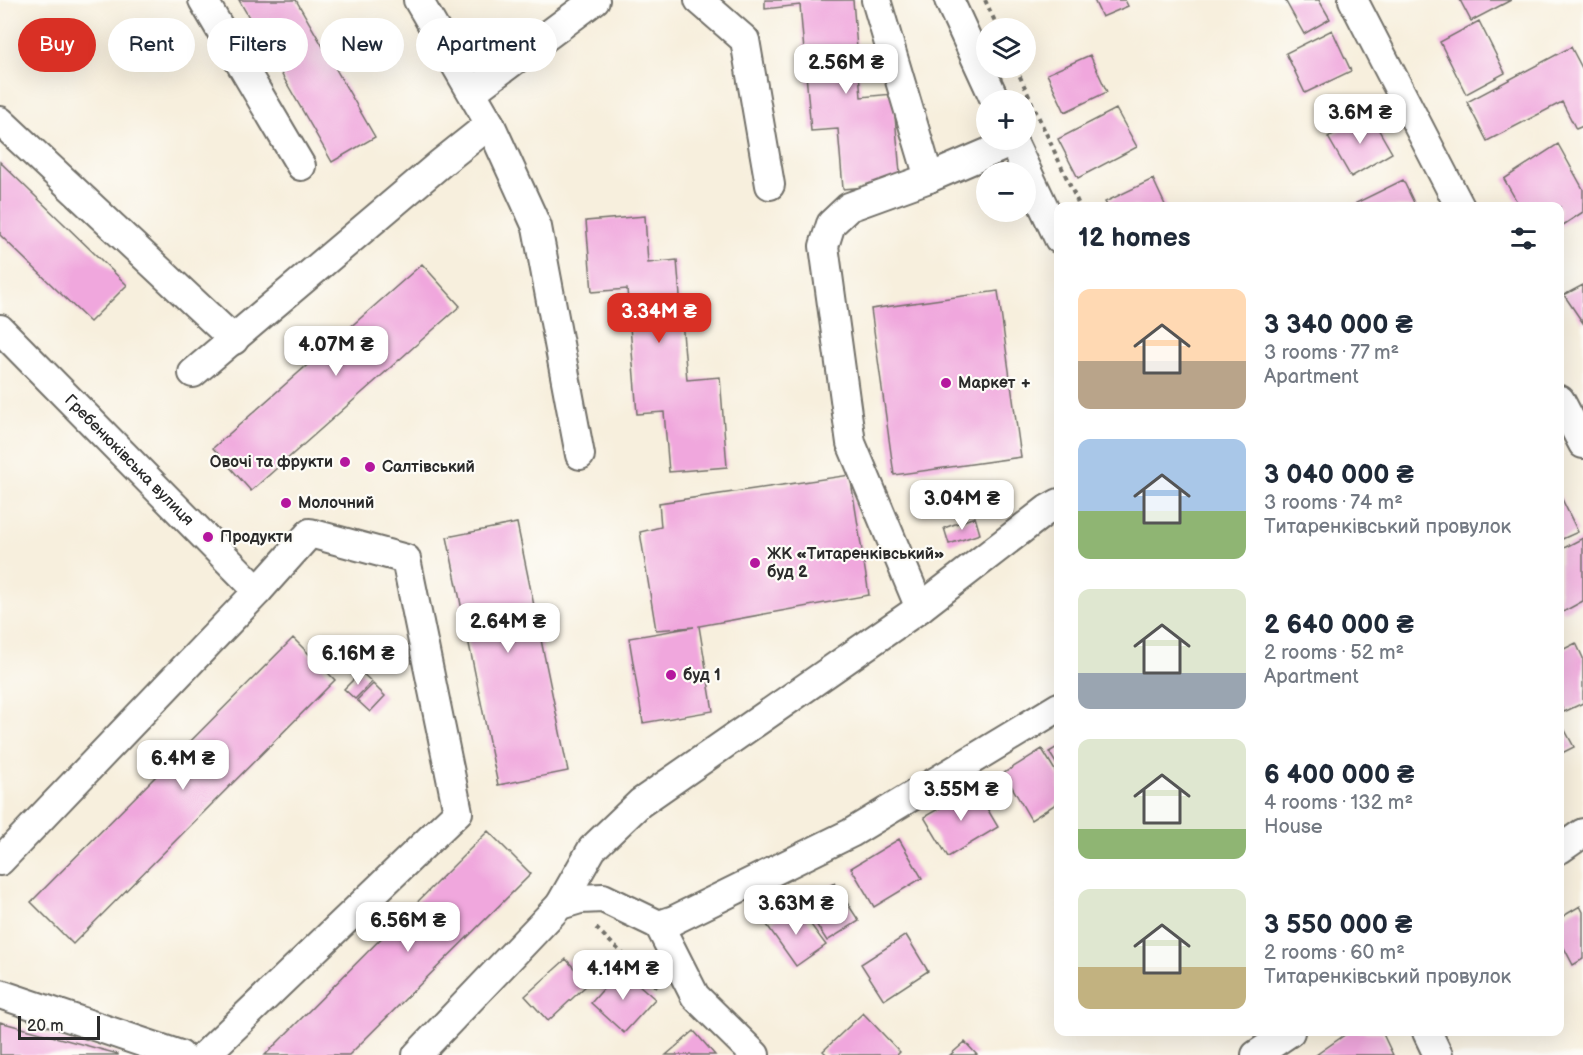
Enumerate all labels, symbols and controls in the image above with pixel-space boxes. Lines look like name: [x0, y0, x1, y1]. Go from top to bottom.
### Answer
chip: Buy: [18, 18, 96, 72]
chip: Rent: [108, 18, 195, 72]
chip: Filters: [207, 18, 308, 72]
chip: New: [320, 18, 404, 72]
chip: Apartment: [416, 18, 557, 72]
map controls: [976, 18, 1036, 222]
button: layers: [976, 18, 1036, 78]
pin: 2.56M ₴: [791, 44, 901, 95]
text: 2.56M ₴: [808, 51, 884, 75]
button: +: [976, 90, 1036, 150]
pin: 3.6M ₴: [1311, 94, 1409, 145]
text: 3.6M ₴: [1328, 101, 1392, 125]
button: −: [976, 162, 1036, 222]
icon: filters: [1507, 222, 1540, 255]
text: 12 homes: [1078, 223, 1190, 254]
pin: 3.34M ₴: [604, 293, 714, 344]
text: 3.34M ₴: [621, 300, 697, 324]
text: 3 340 000 ₴: [1264, 310, 1413, 341]
icon: home: [1126, 313, 1198, 385]
pin: 4.07M ₴: [281, 326, 391, 377]
text: 4.07M ₴: [298, 333, 374, 357]
text: 3 rooms · 77 m²: [1264, 341, 1399, 365]
text: Apartment: [1264, 365, 1359, 389]
place label: Маркет +: [958, 374, 1032, 393]
marker: Маркет +: [939, 376, 953, 390]
street label: Гребенюківська вулиця: [60, 391, 198, 530]
place label: Овочі та фрукти: [210, 453, 333, 472]
marker: Овочі та фрукти: [338, 455, 352, 469]
place label: Салтівський: [382, 458, 475, 477]
marker: Салтівський: [363, 460, 377, 474]
text: 3 040 000 ₴: [1264, 460, 1414, 491]
icon: home: [1126, 463, 1198, 535]
pin: 3.04M ₴: [907, 480, 1017, 531]
text: 3.04M ₴: [924, 487, 1000, 511]
text: 3 rooms · 74 m²: [1264, 491, 1403, 515]
place label: Молочний: [298, 494, 374, 513]
marker: Молочний: [279, 496, 293, 510]
text: Титаренківський провулок: [1264, 515, 1511, 539]
place label: Продукти: [220, 528, 292, 547]
marker: Продукти: [201, 530, 215, 544]
place label: ЖК «Титаренківський» буд 2: [767, 545, 945, 582]
marker: ЖК «Титаренківський» буд 2: [748, 556, 762, 570]
pin: 2.64M ₴: [453, 603, 563, 654]
text: 2.64M ₴: [470, 610, 546, 634]
text: 2 640 000 ₴: [1264, 610, 1414, 641]
icon: home: [1126, 613, 1198, 685]
pin: 6.16M ₴: [303, 635, 413, 686]
text: 2 rooms · 52 m²: [1264, 641, 1404, 665]
text: 6.16M ₴: [321, 642, 395, 666]
text: Apartment: [1264, 665, 1359, 689]
place label: буд 1: [683, 666, 721, 685]
marker: буд 1: [664, 668, 678, 682]
pin: 6.4M ₴: [134, 740, 232, 791]
text: 6.4M ₴: [151, 747, 215, 771]
text: 6 400 000 ₴: [1264, 760, 1414, 791]
icon: home: [1126, 763, 1198, 835]
pin: 3.55M ₴: [906, 771, 1016, 822]
text: 3.55M ₴: [923, 778, 999, 802]
text: 4 rooms · 132 m²: [1264, 791, 1413, 815]
text: House: [1264, 815, 1323, 839]
pin: 3.63M ₴: [741, 885, 851, 936]
text: 3.63M ₴: [758, 892, 834, 916]
pin: 6.56M ₴: [353, 902, 463, 953]
text: 6.56M ₴: [370, 909, 446, 933]
text: 3 550 000 ₴: [1264, 910, 1412, 941]
icon: home: [1126, 913, 1198, 985]
text: 2 rooms · 60 m²: [1264, 941, 1405, 965]
pin: 4.14M ₴: [568, 950, 678, 1001]
text: 4.14M ₴: [587, 957, 659, 981]
text: Титаренківський провулок: [1264, 965, 1511, 989]
scale bar: [18, 1013, 100, 1040]
text: 20 m: [27, 1017, 63, 1036]

